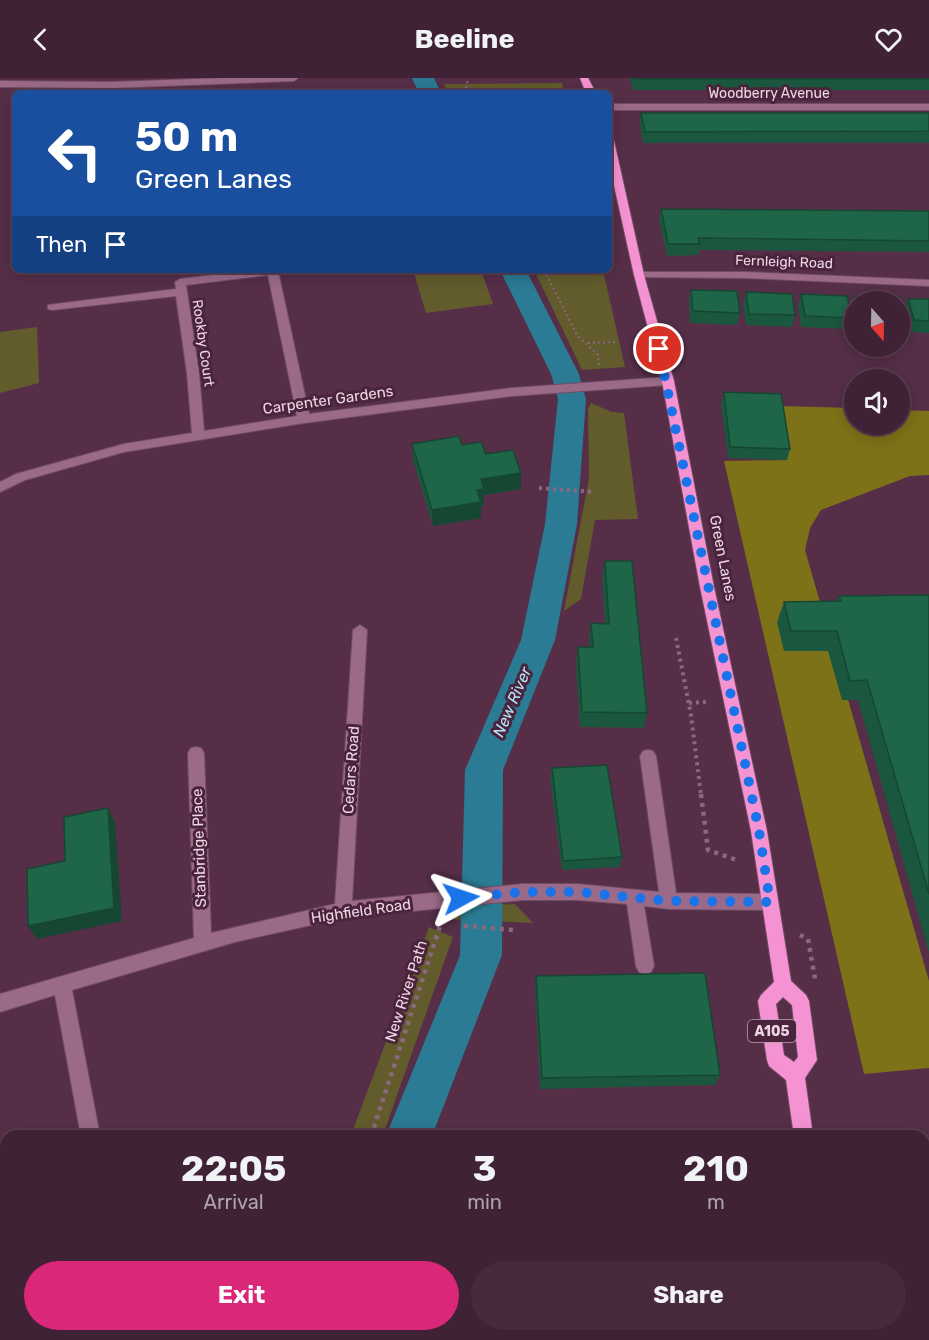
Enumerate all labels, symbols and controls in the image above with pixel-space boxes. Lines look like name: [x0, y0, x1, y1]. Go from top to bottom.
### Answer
icon: back: [24, 23, 57, 56]
text: Beeline: [415, 23, 514, 55]
icon: heart: [872, 23, 905, 56]
street label: Woodberry Avenue: [708, 85, 830, 102]
text: 50 m: [135, 112, 238, 162]
icon: left: [36, 114, 114, 192]
text: Green Lanes: [135, 163, 292, 195]
icon: arrive: [99, 228, 132, 261]
text: Then: [36, 231, 87, 258]
street label: Fernleigh Road: [735, 252, 833, 272]
north arrow: [844, 291, 910, 357]
map controls: [844, 291, 910, 435]
street label: Rookby Court: [188, 298, 218, 388]
pin: [633, 323, 684, 374]
icon: arrive: [642, 332, 675, 365]
button: sound: [844, 369, 910, 435]
street label: Carpenter Gardens: [262, 382, 395, 418]
street label: Green Lanes: [706, 513, 740, 603]
water label: New River: [489, 663, 536, 740]
street label: Cedars Road: [339, 725, 363, 815]
street label: Stanbridge Place: [188, 788, 210, 908]
position arrow: [429, 866, 493, 930]
street label: Highfield Road: [310, 895, 412, 927]
street label: New River Path: [381, 938, 431, 1044]
road number: A105: [748, 1020, 796, 1042]
text: 22:05: [181, 1147, 286, 1190]
text: 3: [473, 1147, 496, 1190]
text: 210: [683, 1147, 749, 1190]
text: Arrival: [204, 1190, 264, 1214]
text: min: [467, 1190, 502, 1214]
text: m: [707, 1190, 725, 1214]
button: Exit: [24, 1261, 459, 1330]
button: Share: [471, 1261, 906, 1330]

